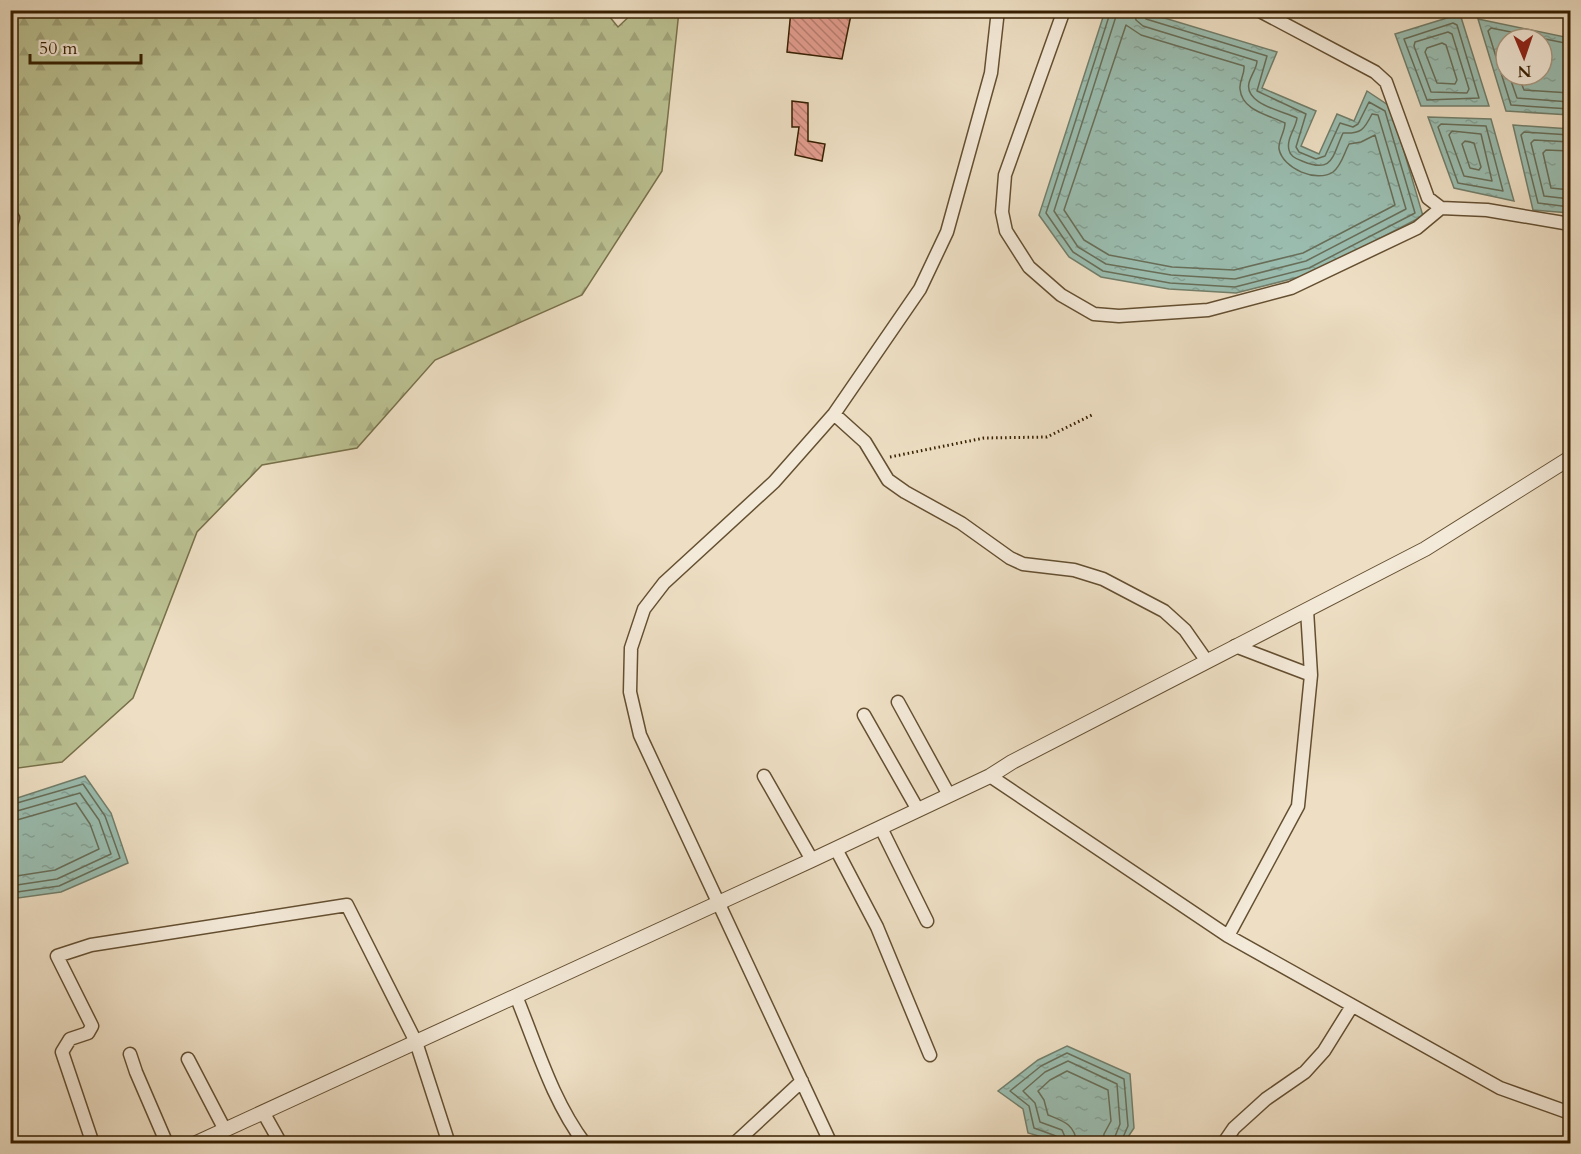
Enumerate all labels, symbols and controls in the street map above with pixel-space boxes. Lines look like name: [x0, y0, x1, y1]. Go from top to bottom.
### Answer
scale bar: [30, 27, 141, 65]
north arrow: [1494, 27, 1554, 87]
text: 50 m: [39, 36, 78, 61]
text: N: [1517, 60, 1532, 82]

